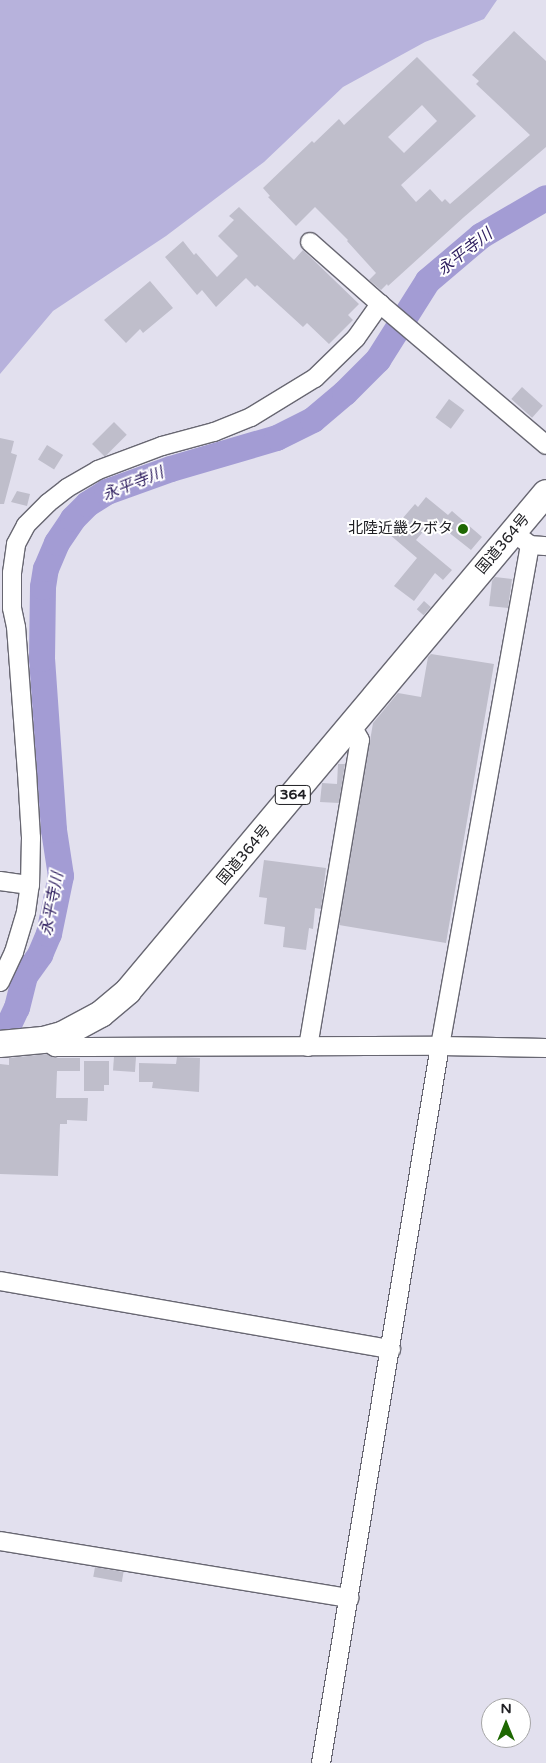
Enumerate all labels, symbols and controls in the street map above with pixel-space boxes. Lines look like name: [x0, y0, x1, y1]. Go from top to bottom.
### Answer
water label: 永平寺川: [434, 225, 496, 279]
water label: 永平寺川: [100, 463, 166, 505]
street label: 国道364号: [473, 510, 533, 578]
place label: 北陸近畿クボタ: [348, 520, 453, 538]
marker: 北陸近畿クボタ: [457, 523, 469, 535]
road number: 364: [274, 784, 312, 806]
street label: 国道364号: [214, 821, 274, 889]
water label: 永平寺川: [36, 871, 68, 937]
north arrow: [481, 1698, 531, 1748]
text: N: [500, 1700, 512, 1717]

